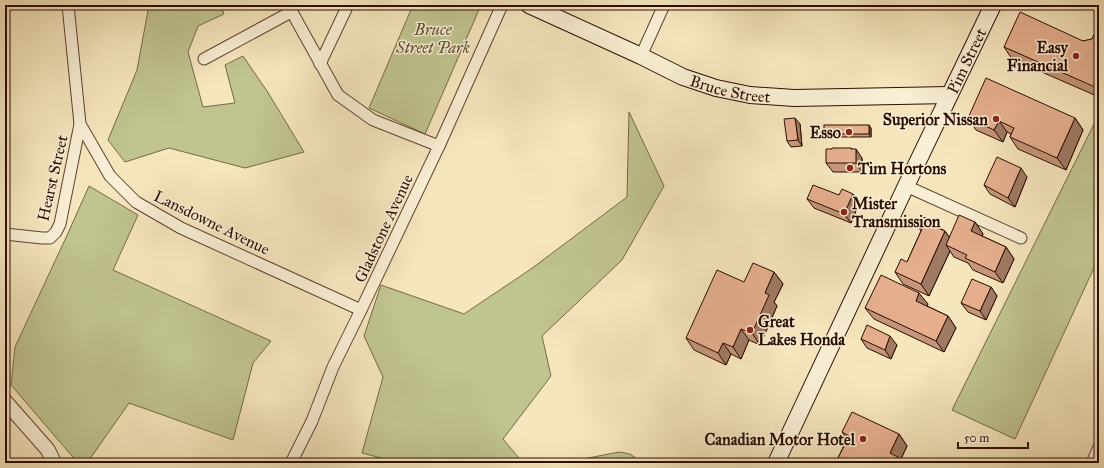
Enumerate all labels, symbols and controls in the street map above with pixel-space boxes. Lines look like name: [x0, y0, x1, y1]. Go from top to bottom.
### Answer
park label: Bruce Street Park: [395, 20, 470, 57]
street label: Pim Street: [943, 25, 991, 97]
place label: Easy Financial: [1007, 38, 1069, 75]
marker: Easy Financial: [1071, 51, 1081, 61]
street label: Bruce Street: [688, 71, 771, 106]
place label: Superior Nissan: [883, 110, 988, 130]
marker: Superior Nissan: [991, 114, 1001, 124]
place label: Esso: [810, 123, 841, 142]
marker: Esso: [844, 127, 854, 137]
street label: Hearst Street: [33, 133, 72, 223]
place label: Tim Hortons: [857, 159, 947, 178]
marker: Tim Hortons: [845, 163, 855, 173]
street label: Gladstone Avenue: [350, 171, 417, 285]
street label: Lansdowne Avenue: [151, 186, 273, 259]
place label: Mister Transmission: [851, 194, 941, 231]
marker: Mister Transmission: [839, 207, 849, 217]
place label: Great Lakes Honda: [758, 312, 846, 349]
marker: Great Lakes Honda: [745, 325, 755, 335]
scale bar: [958, 424, 1028, 450]
place label: Canadian Motor Hotel: [704, 430, 856, 449]
text: 50 m: [964, 431, 989, 445]
marker: Canadian Motor Hotel: [858, 434, 868, 444]

